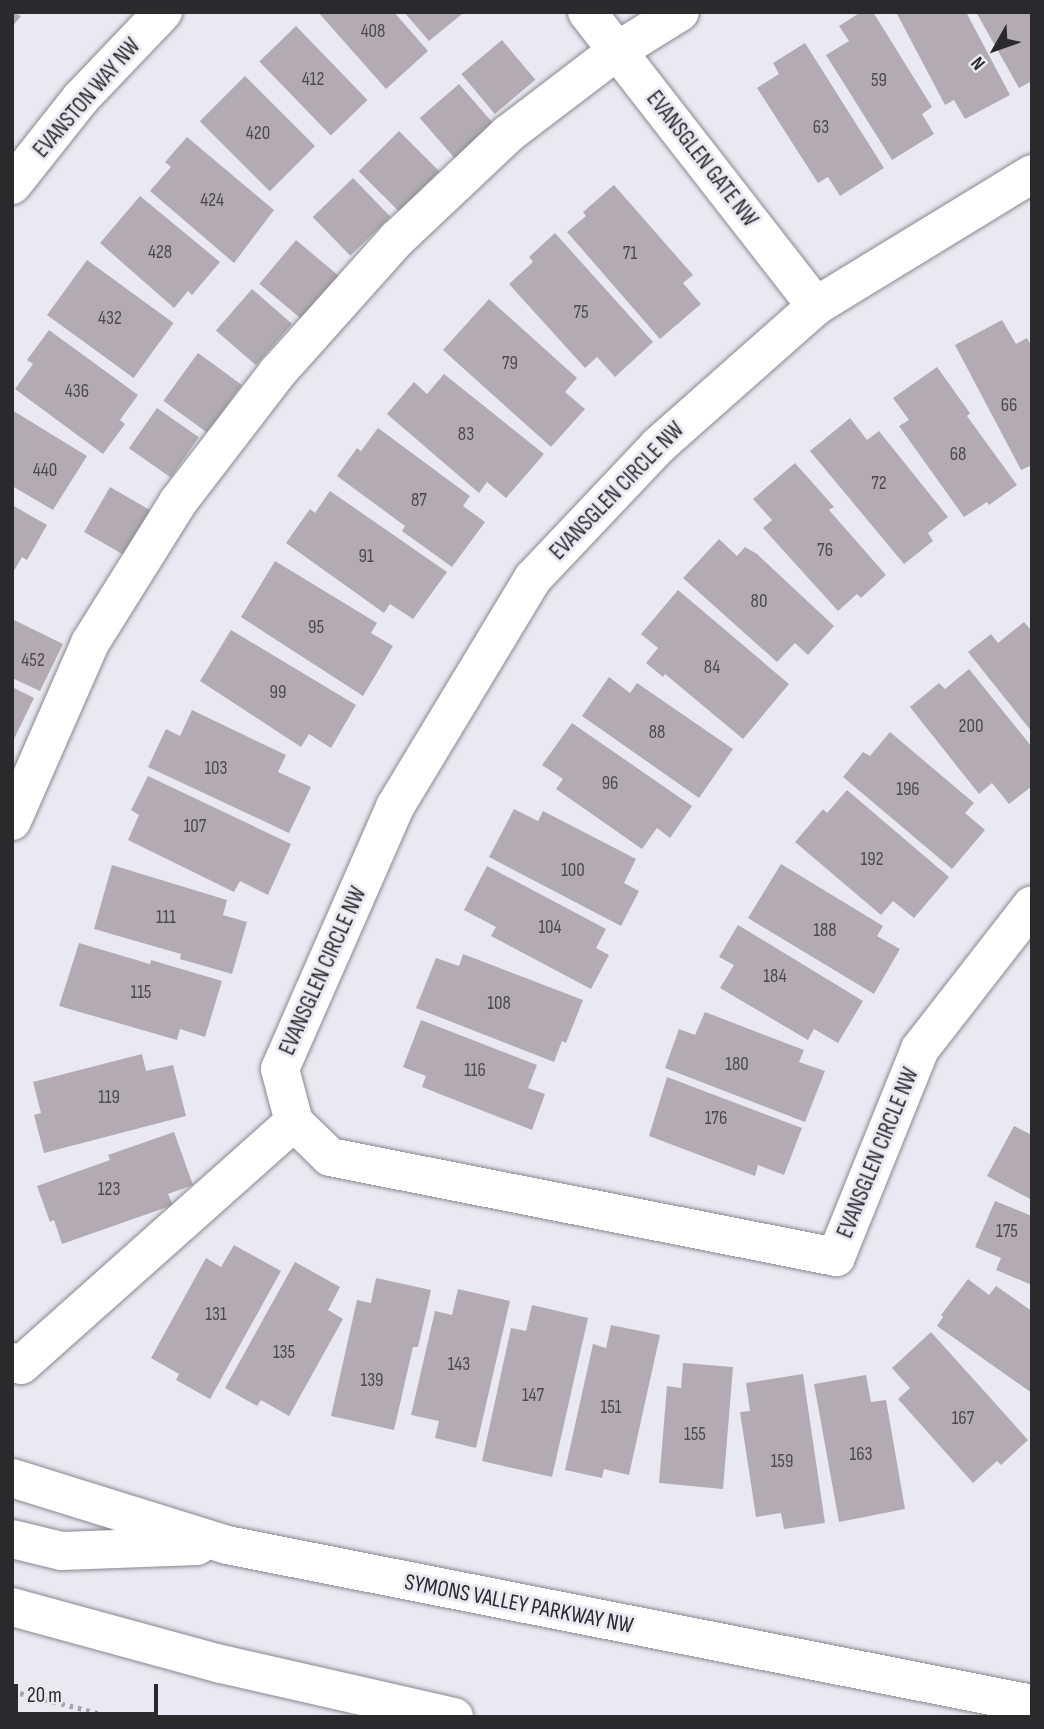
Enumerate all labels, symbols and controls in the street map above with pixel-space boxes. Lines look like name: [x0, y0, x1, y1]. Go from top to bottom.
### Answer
north arrow: [960, 14, 1030, 84]
house number: 408: [361, 21, 385, 43]
street label: EVANSTON WAY NW: [28, 33, 146, 163]
text: N: [966, 52, 991, 74]
house number: 412: [302, 69, 324, 91]
house number: 59: [871, 70, 887, 92]
street label: EVANSGLEN GATE NW: [640, 85, 764, 233]
house number: 63: [813, 117, 829, 139]
house number: 420: [246, 123, 270, 145]
house number: 424: [200, 190, 224, 212]
house number: 428: [148, 242, 172, 264]
house number: 71: [623, 243, 637, 265]
house number: 75: [573, 302, 589, 324]
house number: 432: [98, 308, 122, 330]
house number: 79: [502, 353, 518, 375]
house number: 436: [65, 381, 89, 403]
house number: 66: [1001, 395, 1017, 417]
street label: EVANSGLEN CIRCLE NW: [544, 416, 690, 566]
house number: 83: [458, 424, 474, 446]
house number: 68: [950, 444, 966, 466]
house number: 440: [33, 460, 57, 482]
house number: 72: [871, 473, 887, 495]
house number: 87: [411, 490, 427, 512]
house number: 76: [817, 540, 833, 562]
house number: 91: [358, 546, 374, 568]
house number: 80: [751, 591, 767, 613]
house number: 95: [308, 617, 324, 639]
house number: 452: [21, 650, 45, 672]
house number: 84: [704, 657, 720, 679]
house number: 99: [270, 682, 286, 704]
house number: 200: [959, 716, 983, 738]
house number: 88: [649, 722, 665, 744]
house number: 103: [204, 758, 228, 780]
house number: 96: [602, 773, 618, 795]
house number: 196: [896, 779, 920, 801]
house number: 107: [184, 816, 206, 838]
house number: 192: [861, 849, 883, 871]
house number: 100: [561, 860, 585, 882]
street label: EVANSGLEN CIRCLE NW: [274, 883, 372, 1059]
house number: 111: [156, 907, 176, 929]
house number: 104: [538, 917, 562, 939]
house number: 188: [813, 920, 837, 942]
house number: 184: [763, 966, 787, 988]
house number: 115: [131, 982, 151, 1004]
house number: 108: [487, 993, 511, 1015]
house number: 180: [725, 1054, 749, 1076]
house number: 116: [464, 1060, 486, 1082]
street label: EVANSGLEN CIRCLE NW: [831, 1064, 925, 1242]
house number: 119: [98, 1087, 120, 1109]
house number: 176: [705, 1108, 727, 1130]
house number: 123: [98, 1179, 120, 1201]
house number: 175: [996, 1221, 1018, 1243]
house number: 131: [205, 1304, 227, 1326]
house number: 135: [273, 1342, 295, 1364]
house number: 143: [448, 1354, 470, 1376]
house number: 139: [360, 1370, 384, 1392]
house number: 147: [522, 1385, 544, 1407]
house number: 151: [601, 1397, 621, 1419]
house number: 167: [952, 1408, 974, 1430]
house number: 155: [684, 1424, 706, 1446]
house number: 163: [850, 1444, 872, 1466]
house number: 159: [771, 1451, 793, 1473]
street label: SYMONS VALLEY PARKWAY NW: [402, 1568, 636, 1640]
scale bar: [18, 1670, 161, 1714]
text: 20 m: [27, 1683, 62, 1708]

